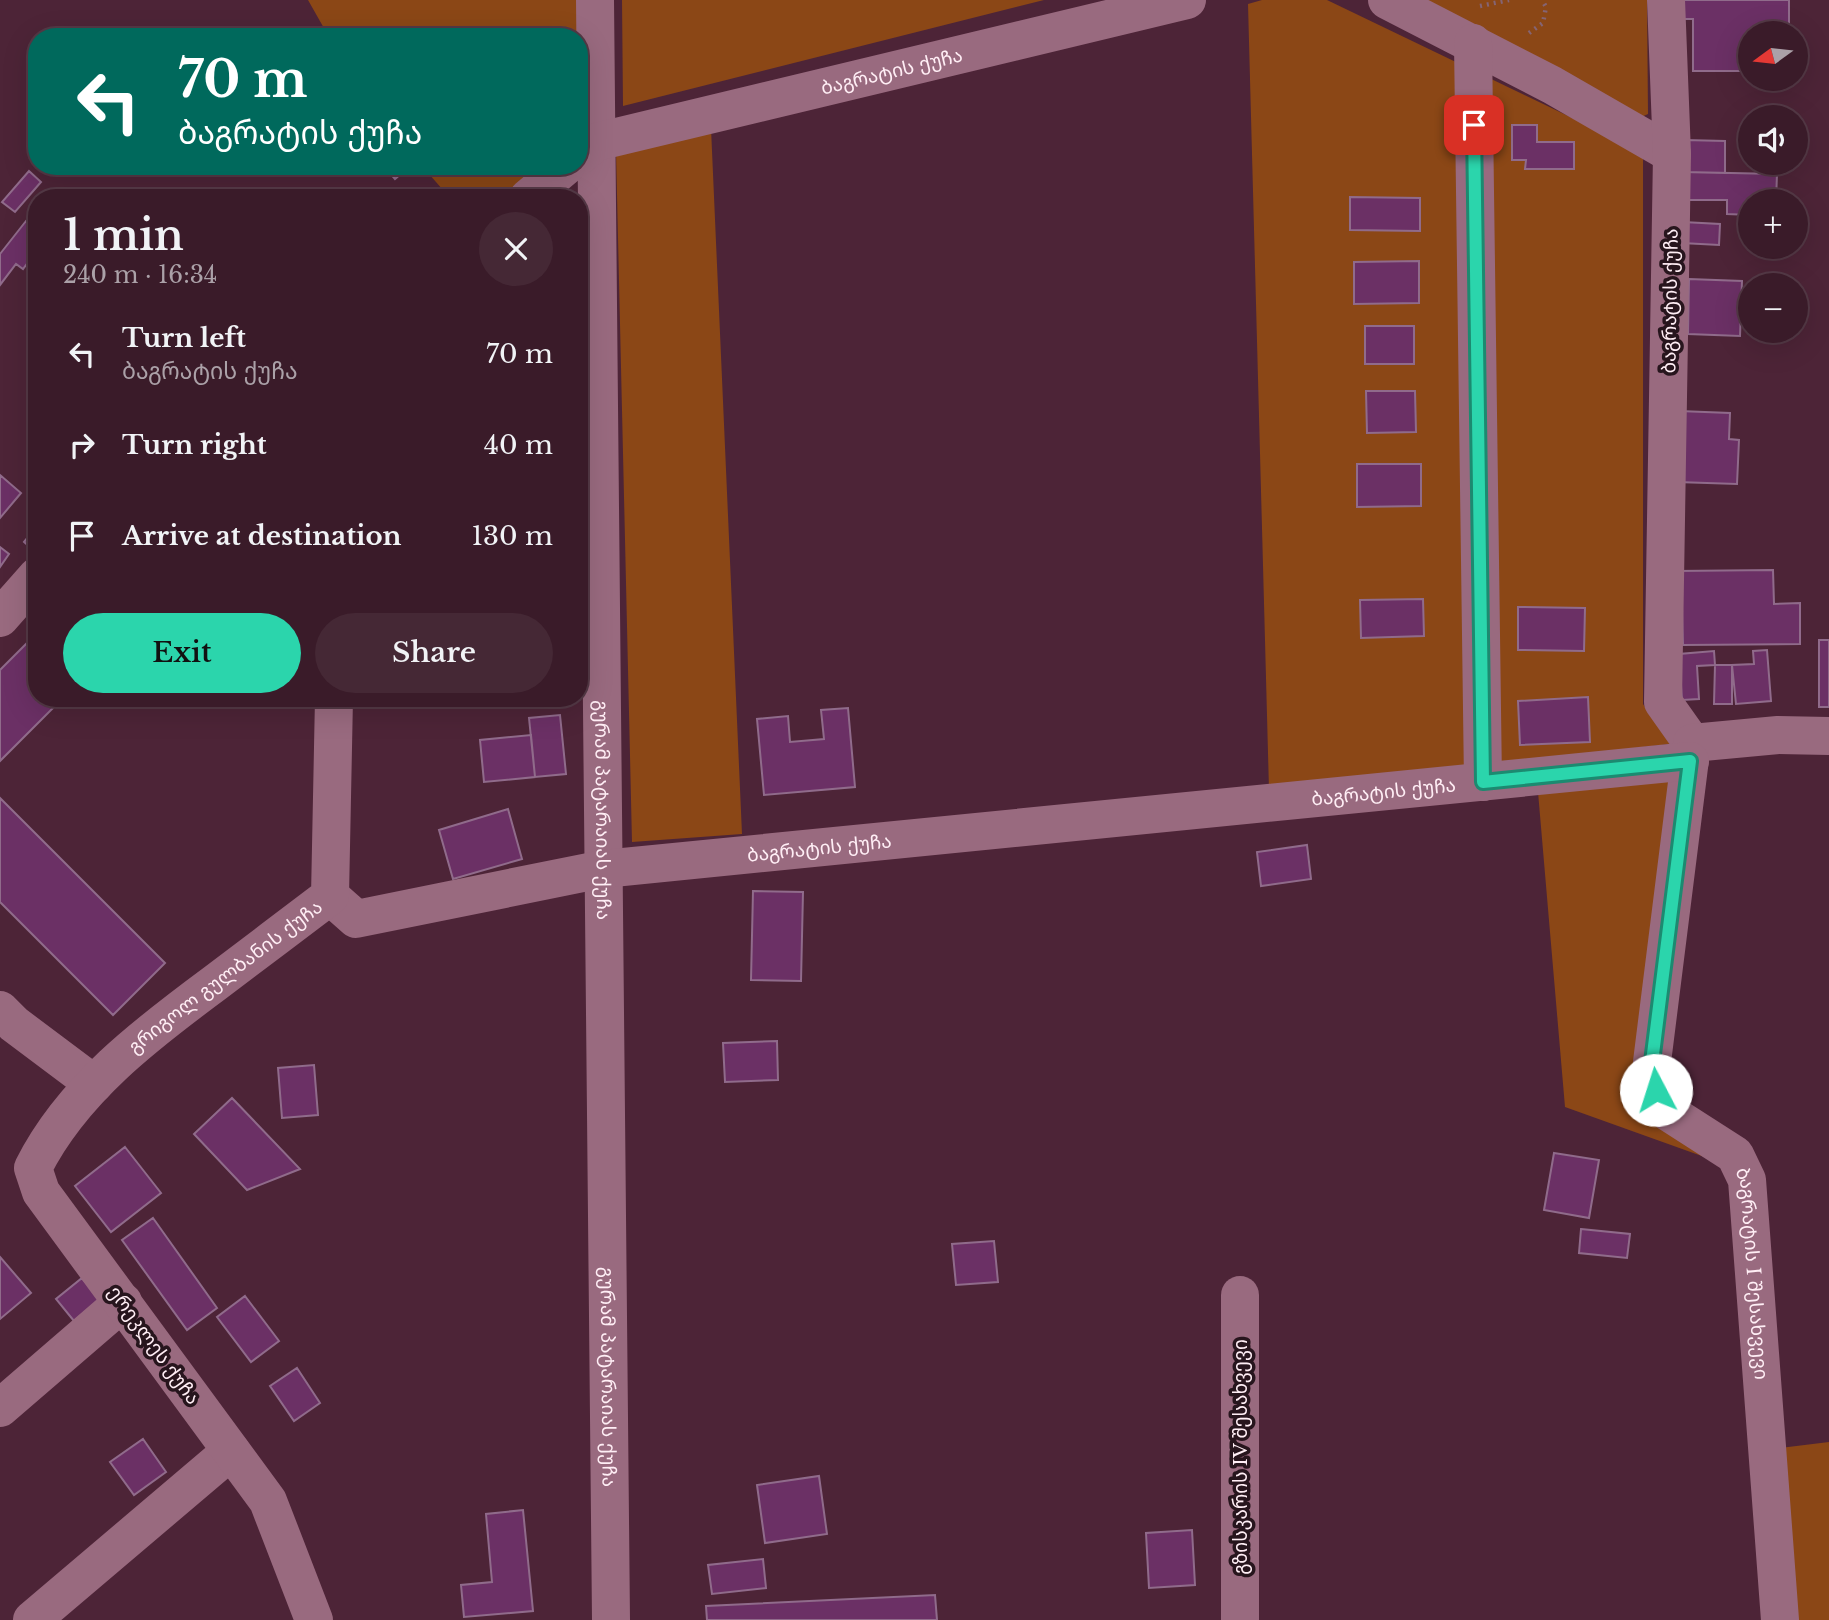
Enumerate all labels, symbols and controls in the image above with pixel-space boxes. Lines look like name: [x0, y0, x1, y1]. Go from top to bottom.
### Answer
north arrow: [1738, 21, 1808, 91]
map controls: [1738, 21, 1808, 343]
street label: ბაგრატის ქუჩა: [818, 43, 965, 99]
text: 70 m: [178, 49, 308, 110]
icon: left: [63, 56, 154, 147]
pin: [1444, 95, 1504, 155]
button: sound: [1738, 105, 1808, 175]
icon: arrive: [1455, 106, 1493, 144]
text: ბაგრატის ქუჩა: [178, 113, 422, 153]
button: +: [1738, 189, 1808, 259]
text: 1 min: [63, 209, 184, 261]
button: close: [479, 212, 553, 286]
street label: ბაგრატის ქუჩა: [1657, 228, 1683, 374]
text: 240 m · 16:34: [63, 261, 217, 289]
button: −: [1738, 273, 1808, 343]
text: Turn left: [122, 322, 246, 354]
icon: left: [63, 335, 101, 373]
text: 70 m: [486, 338, 553, 370]
text: ბაგრატის ქუჩა: [122, 357, 298, 385]
icon: right: [63, 426, 101, 464]
text: Turn right: [122, 429, 267, 461]
text: 40 m: [484, 429, 553, 461]
icon: arrive: [63, 517, 101, 555]
text: Arrive at destination: [122, 520, 402, 552]
text: 130 m: [471, 520, 553, 552]
button: Exit: [63, 613, 301, 693]
button: Share: [315, 613, 553, 693]
street label: გურამ პატარაიას ქუჩა: [590, 700, 616, 920]
street label: ბაგრატის ქუჩა: [1310, 773, 1457, 810]
street label: ბაგრატის ქუჩა: [746, 829, 893, 866]
street label: გრიგოლ გულბანის ქუჩა: [123, 895, 326, 1058]
position arrow: [1619, 1053, 1693, 1127]
street label: ბაგრატის I შესახვევი: [1731, 1163, 1773, 1380]
street label: გურამ პატარაიას ქუჩა: [596, 1267, 621, 1487]
street label: ერეკლეს ქუჩა: [102, 1281, 205, 1409]
street label: გზისკარის IV შესახვევი: [1229, 1339, 1252, 1575]

